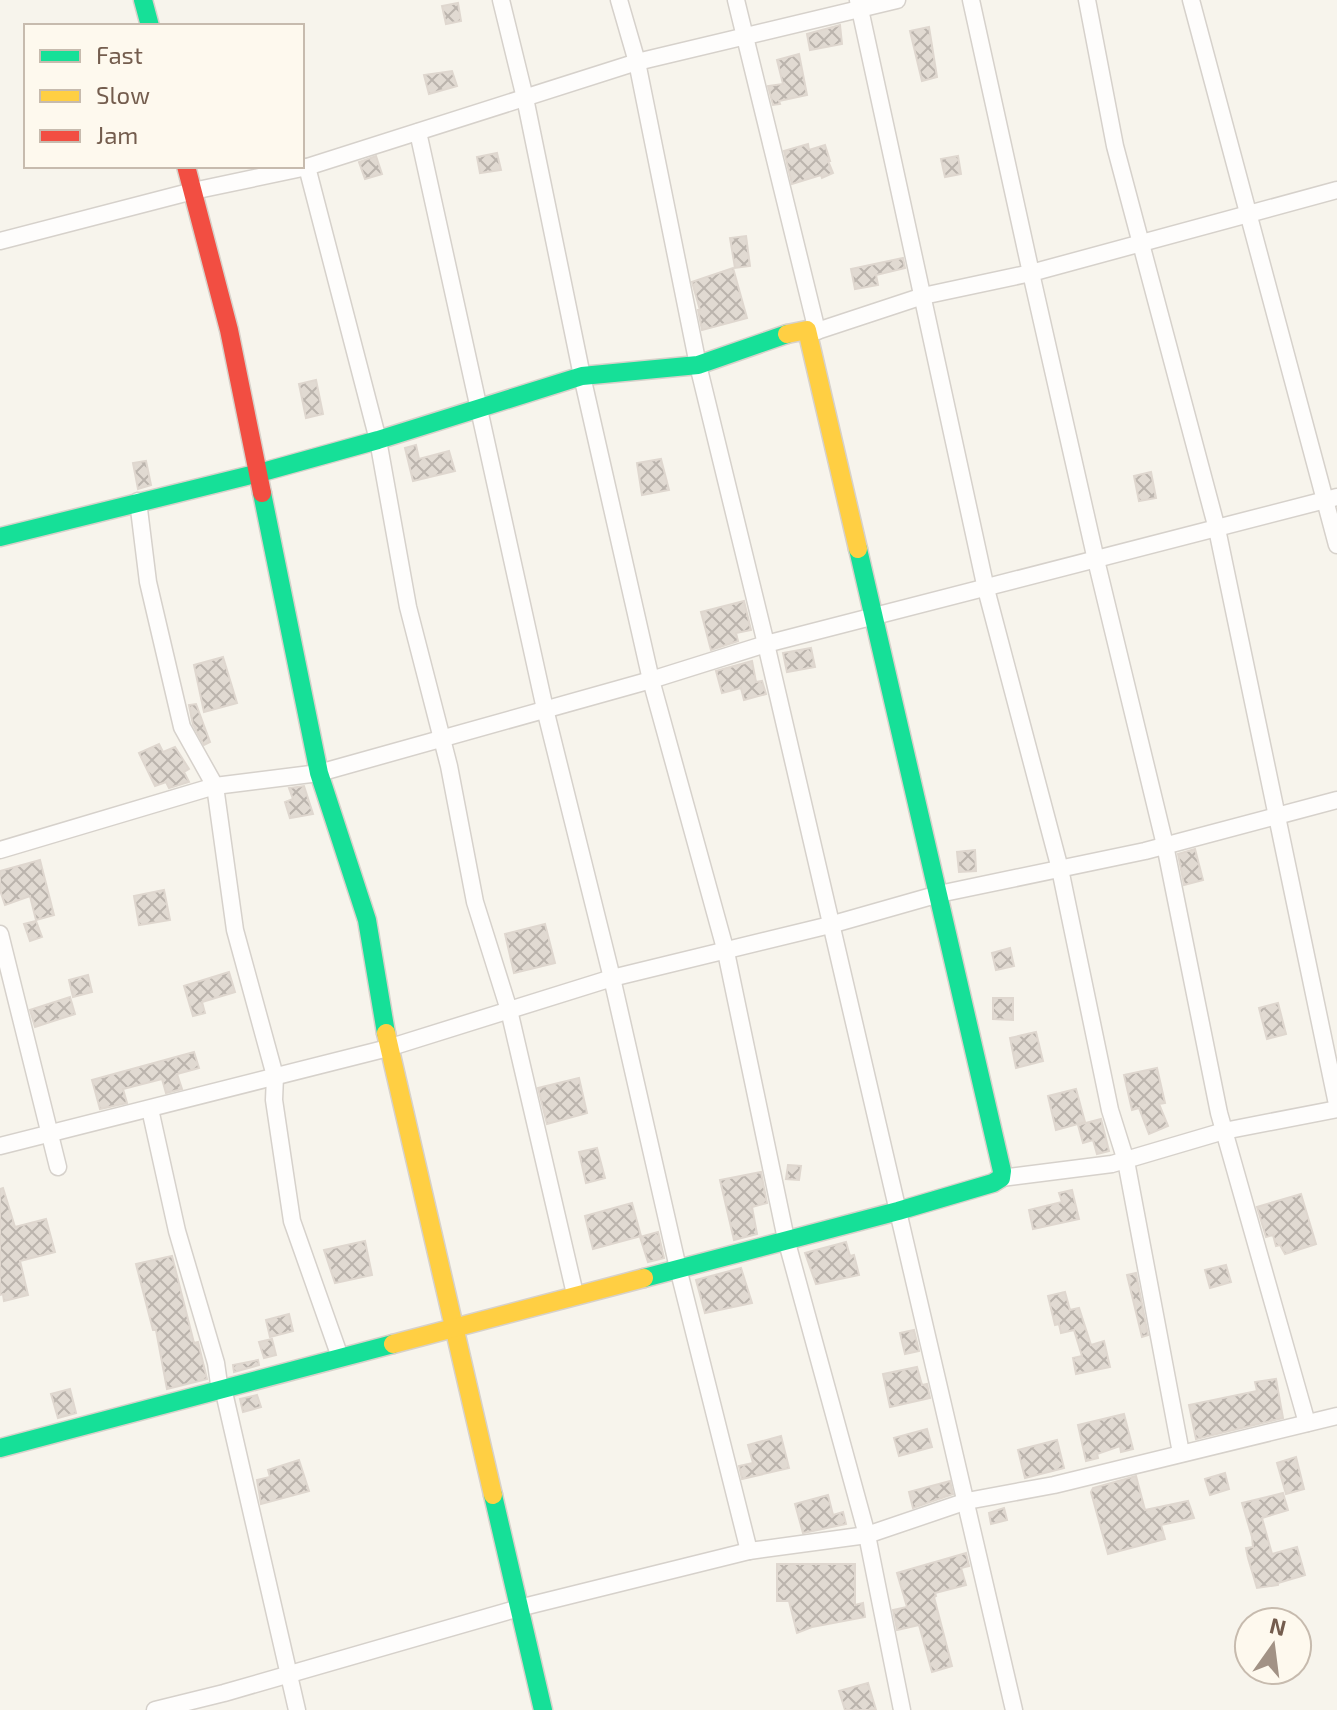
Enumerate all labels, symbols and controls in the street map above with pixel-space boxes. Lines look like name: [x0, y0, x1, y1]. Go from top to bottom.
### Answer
legend: [24, 24, 304, 168]
text: Fast: [96, 40, 143, 69]
text: Slow: [96, 80, 150, 109]
text: Jam: [96, 120, 138, 149]
north arrow: [1233, 1606, 1313, 1686]
text: N: [1267, 1611, 1289, 1640]

